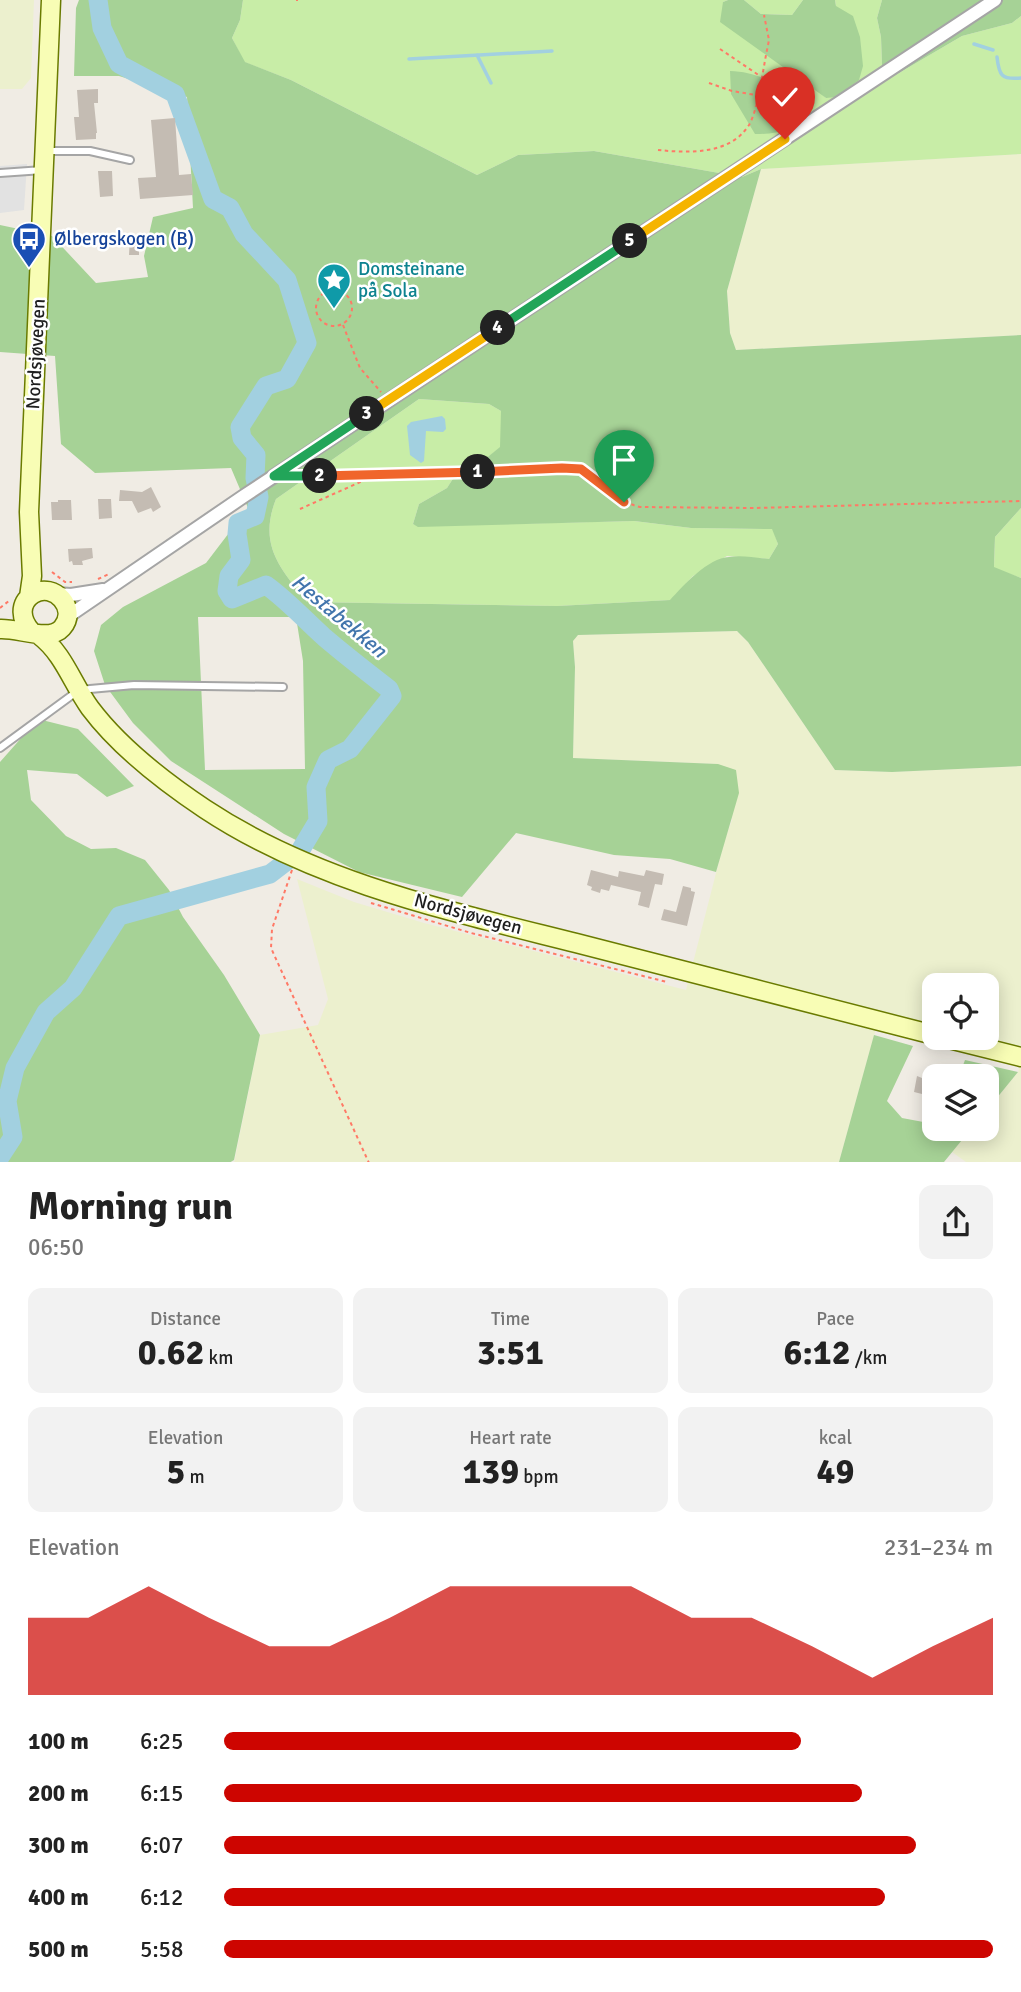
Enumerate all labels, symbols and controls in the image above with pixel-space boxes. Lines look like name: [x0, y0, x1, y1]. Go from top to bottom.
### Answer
pin: [755, 67, 815, 139]
icon: check: [766, 78, 804, 116]
bus stop icon: Ølbergskogen (B): [10, 220, 48, 269]
pin: 5: [612, 224, 648, 258]
place label: Ølbergskogen (B): [54, 227, 194, 251]
text: 5: [624, 228, 635, 252]
place label: Domsteinane på Sola: [358, 257, 465, 303]
place icon: Domsteinane på Sola: [315, 261, 353, 310]
street label: Nordsjøvegen: [21, 298, 51, 410]
pin: 4: [480, 310, 516, 346]
text: 4: [492, 315, 503, 339]
pin: 3: [350, 396, 384, 432]
text: 3: [361, 401, 372, 425]
pin: [594, 430, 654, 502]
icon: arrive: [605, 441, 643, 479]
pin: 1: [461, 454, 496, 490]
pin: 2: [302, 458, 338, 494]
text: 1: [472, 459, 483, 483]
text: 2: [314, 463, 325, 487]
water label: Hestabekken: [286, 569, 392, 664]
street label: Nordsjøvegen: [411, 888, 525, 940]
map controls: [922, 973, 999, 1141]
button: locate: [922, 973, 999, 1050]
button: layers: [922, 1064, 999, 1141]
text: Morning run: [28, 1183, 233, 1230]
button: share: [919, 1185, 993, 1259]
text: 06:50: [28, 1233, 84, 1262]
text: Distance: [150, 1307, 221, 1331]
text: Time: [491, 1307, 530, 1331]
text: Pace: [816, 1307, 855, 1331]
text: 0.62: [138, 1331, 204, 1374]
text: 3:51: [477, 1331, 544, 1374]
text: 6:12: [784, 1331, 851, 1374]
text: km: [204, 1346, 233, 1370]
text: /km: [851, 1346, 887, 1370]
text: Elevation: [148, 1426, 223, 1450]
text: Heart rate: [469, 1426, 552, 1450]
text: kcal: [819, 1426, 852, 1450]
text: 5: [166, 1450, 185, 1493]
text: 139: [462, 1450, 519, 1493]
text: 49: [817, 1450, 854, 1493]
text: m: [185, 1465, 205, 1489]
text: bpm: [519, 1465, 559, 1489]
text: Elevation: [28, 1533, 120, 1562]
text: 231–234 m: [884, 1533, 993, 1562]
text: 100 m: [28, 1727, 89, 1756]
text: 6:25: [140, 1727, 183, 1756]
text: 200 m: [28, 1779, 89, 1808]
text: 6:15: [140, 1779, 183, 1808]
text: 300 m: [28, 1831, 89, 1860]
text: 6:07: [140, 1831, 183, 1860]
text: 400 m: [28, 1883, 89, 1912]
text: 6:12: [140, 1883, 183, 1912]
text: 500 m: [28, 1935, 89, 1964]
text: 5:58: [140, 1935, 183, 1964]

